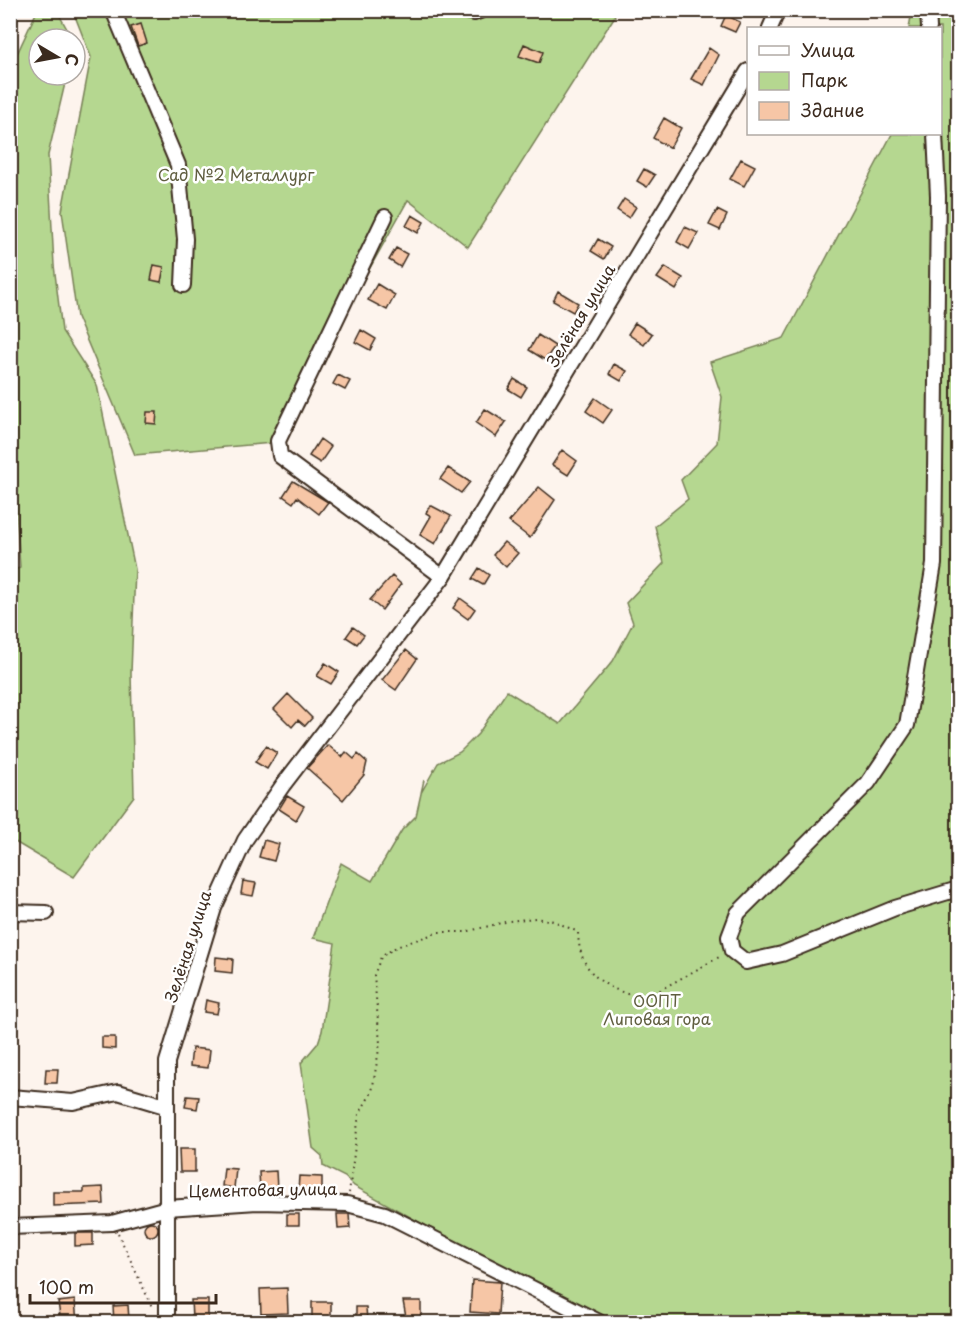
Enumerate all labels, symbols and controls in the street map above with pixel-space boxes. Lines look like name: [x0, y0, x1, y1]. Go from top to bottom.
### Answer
north arrow: [27, 27, 87, 87]
legend: [747, 27, 942, 135]
text: Улица: [801, 36, 855, 63]
text: С: [60, 52, 86, 68]
text: Парк: [801, 66, 848, 93]
text: Здание: [801, 96, 864, 123]
park label: Сад №2 Металлург: [158, 162, 315, 186]
street label: Зелёная улица: [540, 259, 620, 371]
street label: Зелёная улица: [158, 887, 216, 1005]
park label: ООПТ Липовая гора: [603, 988, 711, 1030]
street label: Цементовая улица: [189, 1176, 337, 1202]
scale bar: [30, 1267, 216, 1305]
text: 100 m: [39, 1273, 94, 1300]

